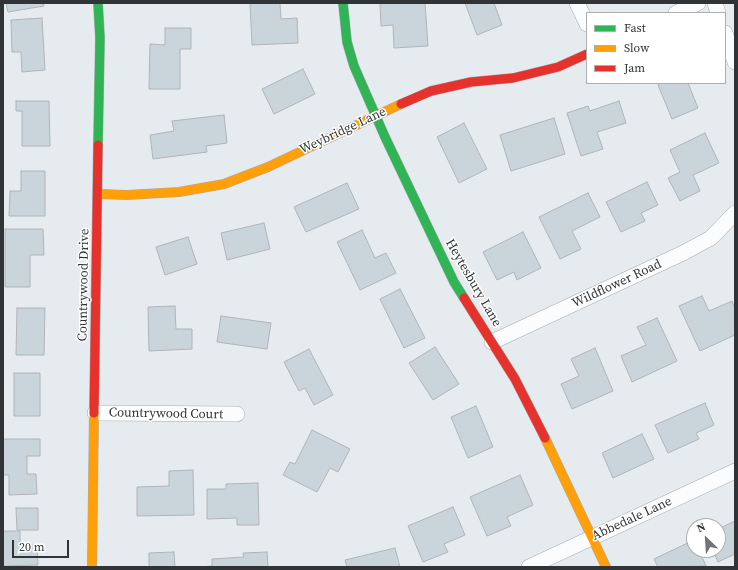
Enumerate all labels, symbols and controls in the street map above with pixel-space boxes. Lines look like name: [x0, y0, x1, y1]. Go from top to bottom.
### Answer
legend: [586, 12, 726, 84]
text: Fast: [624, 20, 646, 36]
text: Slow: [624, 40, 649, 56]
text: Jam: [624, 60, 645, 76]
street label: Weybridge Lane: [297, 104, 389, 158]
street label: Countrywood Drive: [75, 228, 93, 342]
street label: Heytesbury Lane: [442, 236, 504, 330]
street label: Wildflower Road: [570, 256, 664, 312]
street label: Countrywood Court: [109, 405, 223, 423]
street label: Abbedale Lane: [590, 494, 674, 544]
north arrow: [686, 518, 726, 558]
text: N: [694, 519, 708, 536]
scale bar: [14, 532, 71, 558]
text: 20 m: [19, 539, 45, 555]

